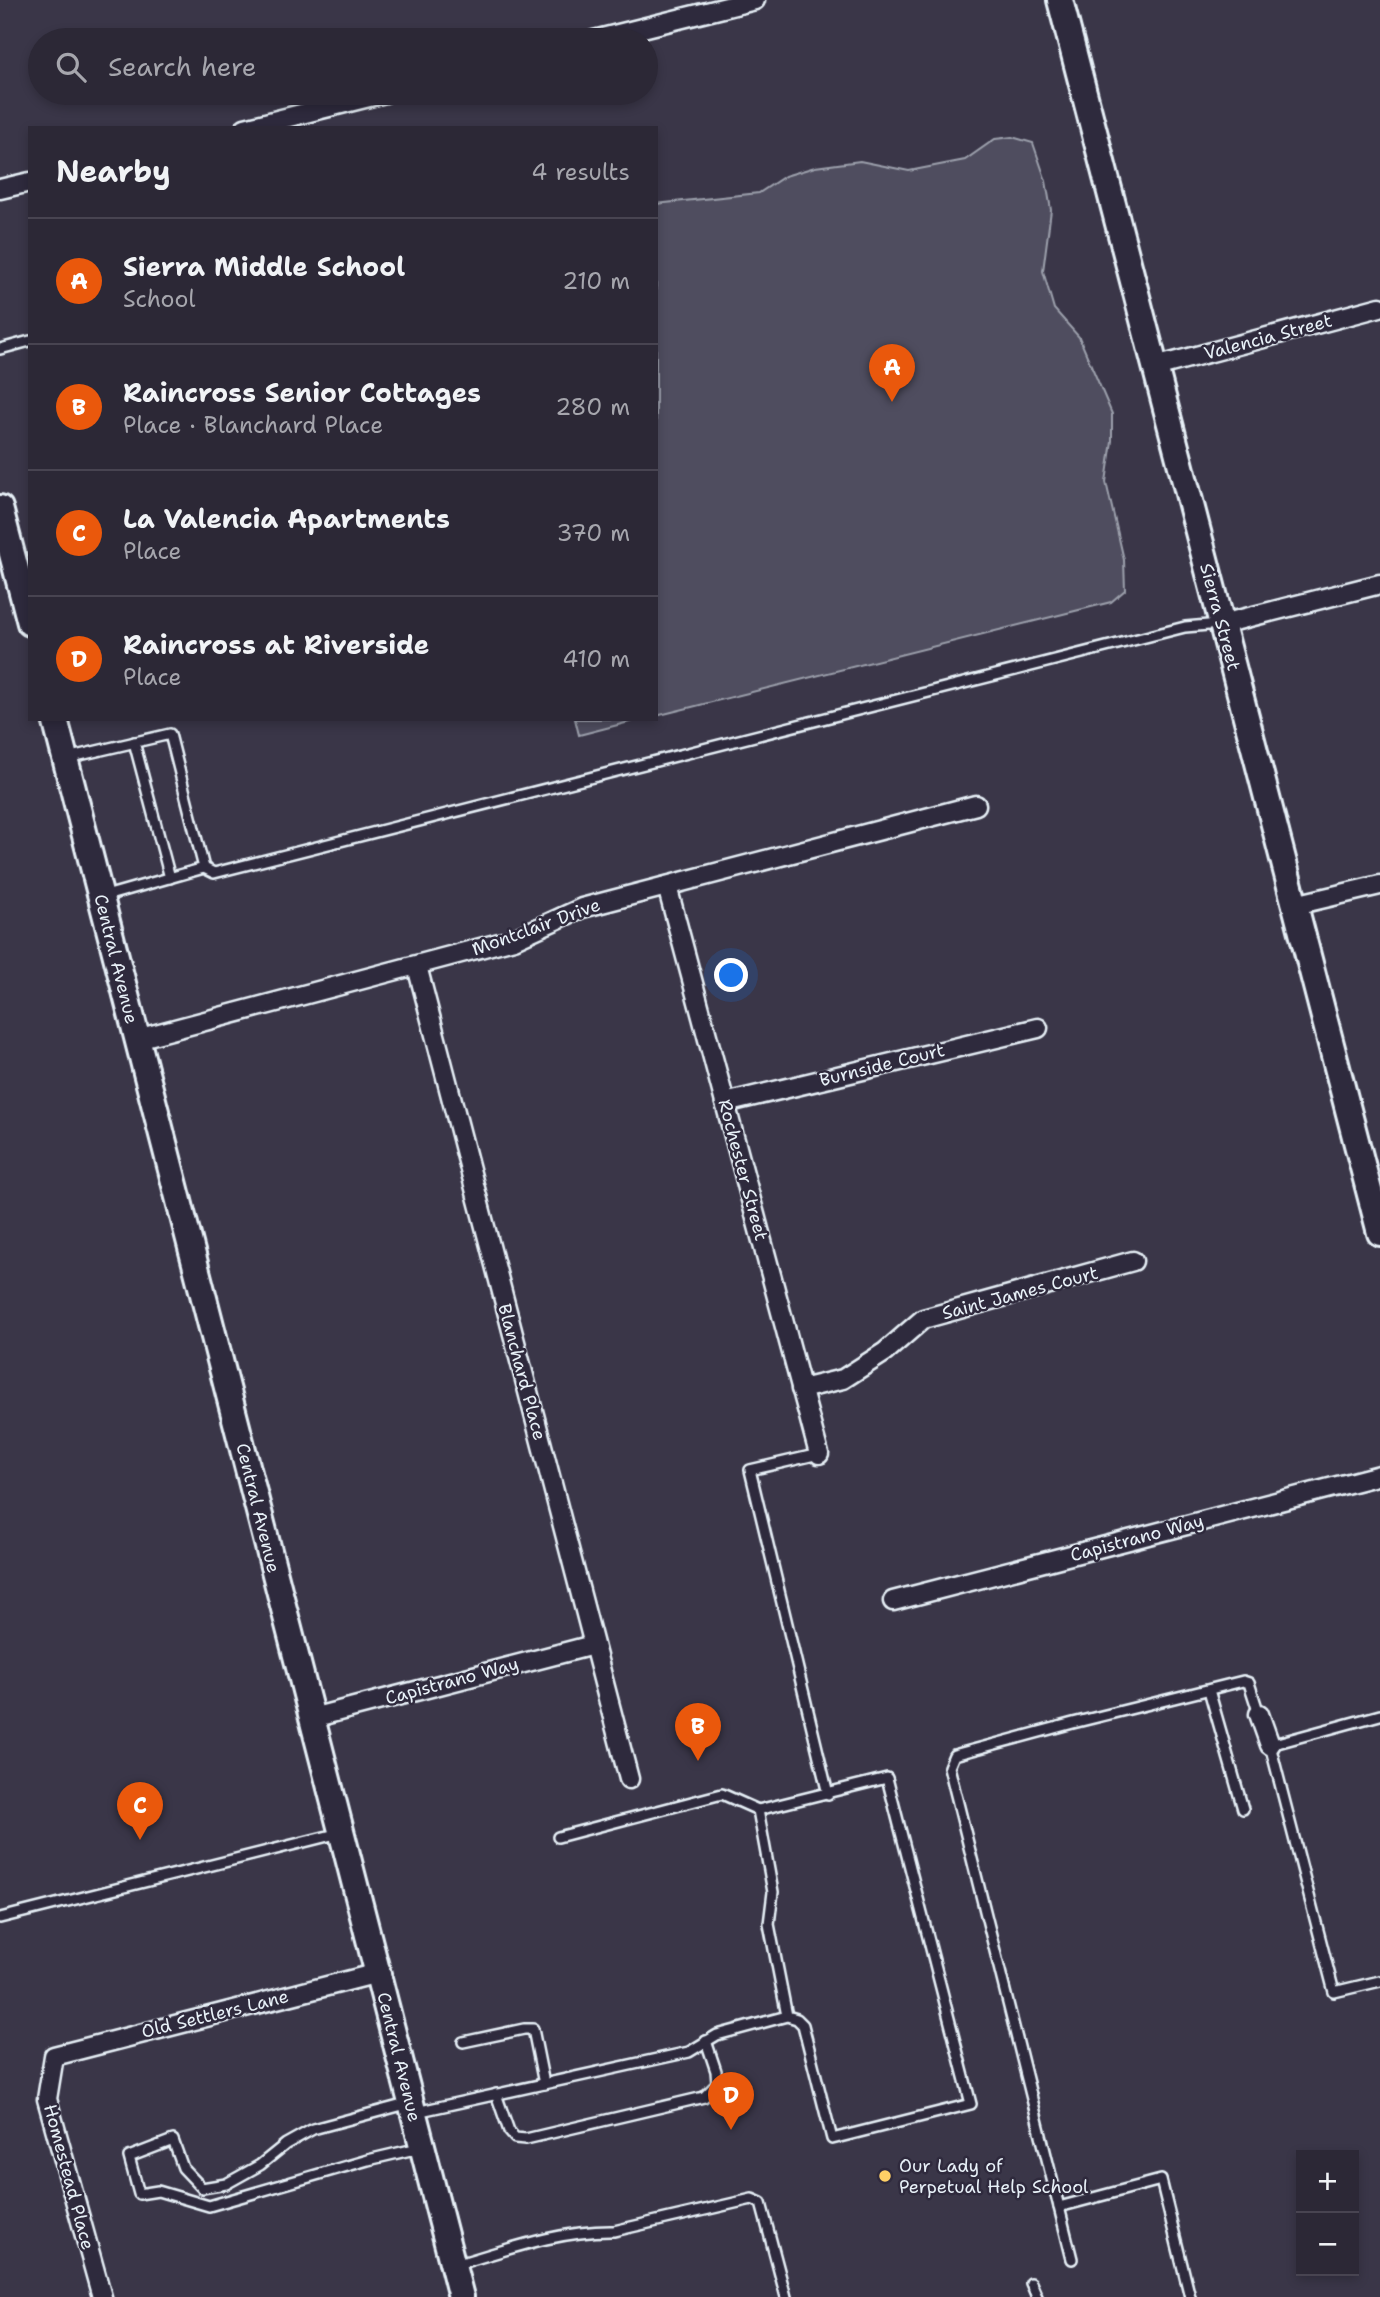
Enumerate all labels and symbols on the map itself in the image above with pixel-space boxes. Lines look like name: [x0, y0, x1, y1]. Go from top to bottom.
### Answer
street label: Valencia Street: [1201, 308, 1335, 366]
pin: A: [869, 344, 915, 402]
street label: Sierra Street: [1194, 561, 1246, 673]
street label: Central Avenue: [88, 892, 144, 1026]
street label: Montclair Drive: [468, 893, 604, 961]
your location: [714, 958, 748, 992]
street label: Burnside Court: [817, 1038, 947, 1092]
street label: Rochester Street: [713, 1096, 773, 1244]
street label: Saint James Court: [939, 1261, 1101, 1325]
street label: Blanchard Place: [492, 1301, 552, 1443]
street label: Central Avenue: [230, 1441, 286, 1575]
street label: Capistrano Way: [1068, 1509, 1206, 1567]
street label: Capistrano Way: [383, 1652, 521, 1710]
pin: B: [675, 1703, 721, 1761]
pin: C: [117, 1782, 163, 1840]
street label: Old Settlers Lane: [139, 1984, 291, 2044]
street label: Central Avenue: [371, 1990, 427, 2124]
pin: D: [708, 2072, 754, 2130]
street label: Homestead Place: [38, 2102, 100, 2252]
place label: Our Lady of Perpetual Help School: [899, 2154, 1089, 2199]
marker: Our Lady of Perpetual Help School: [877, 2168, 893, 2184]

